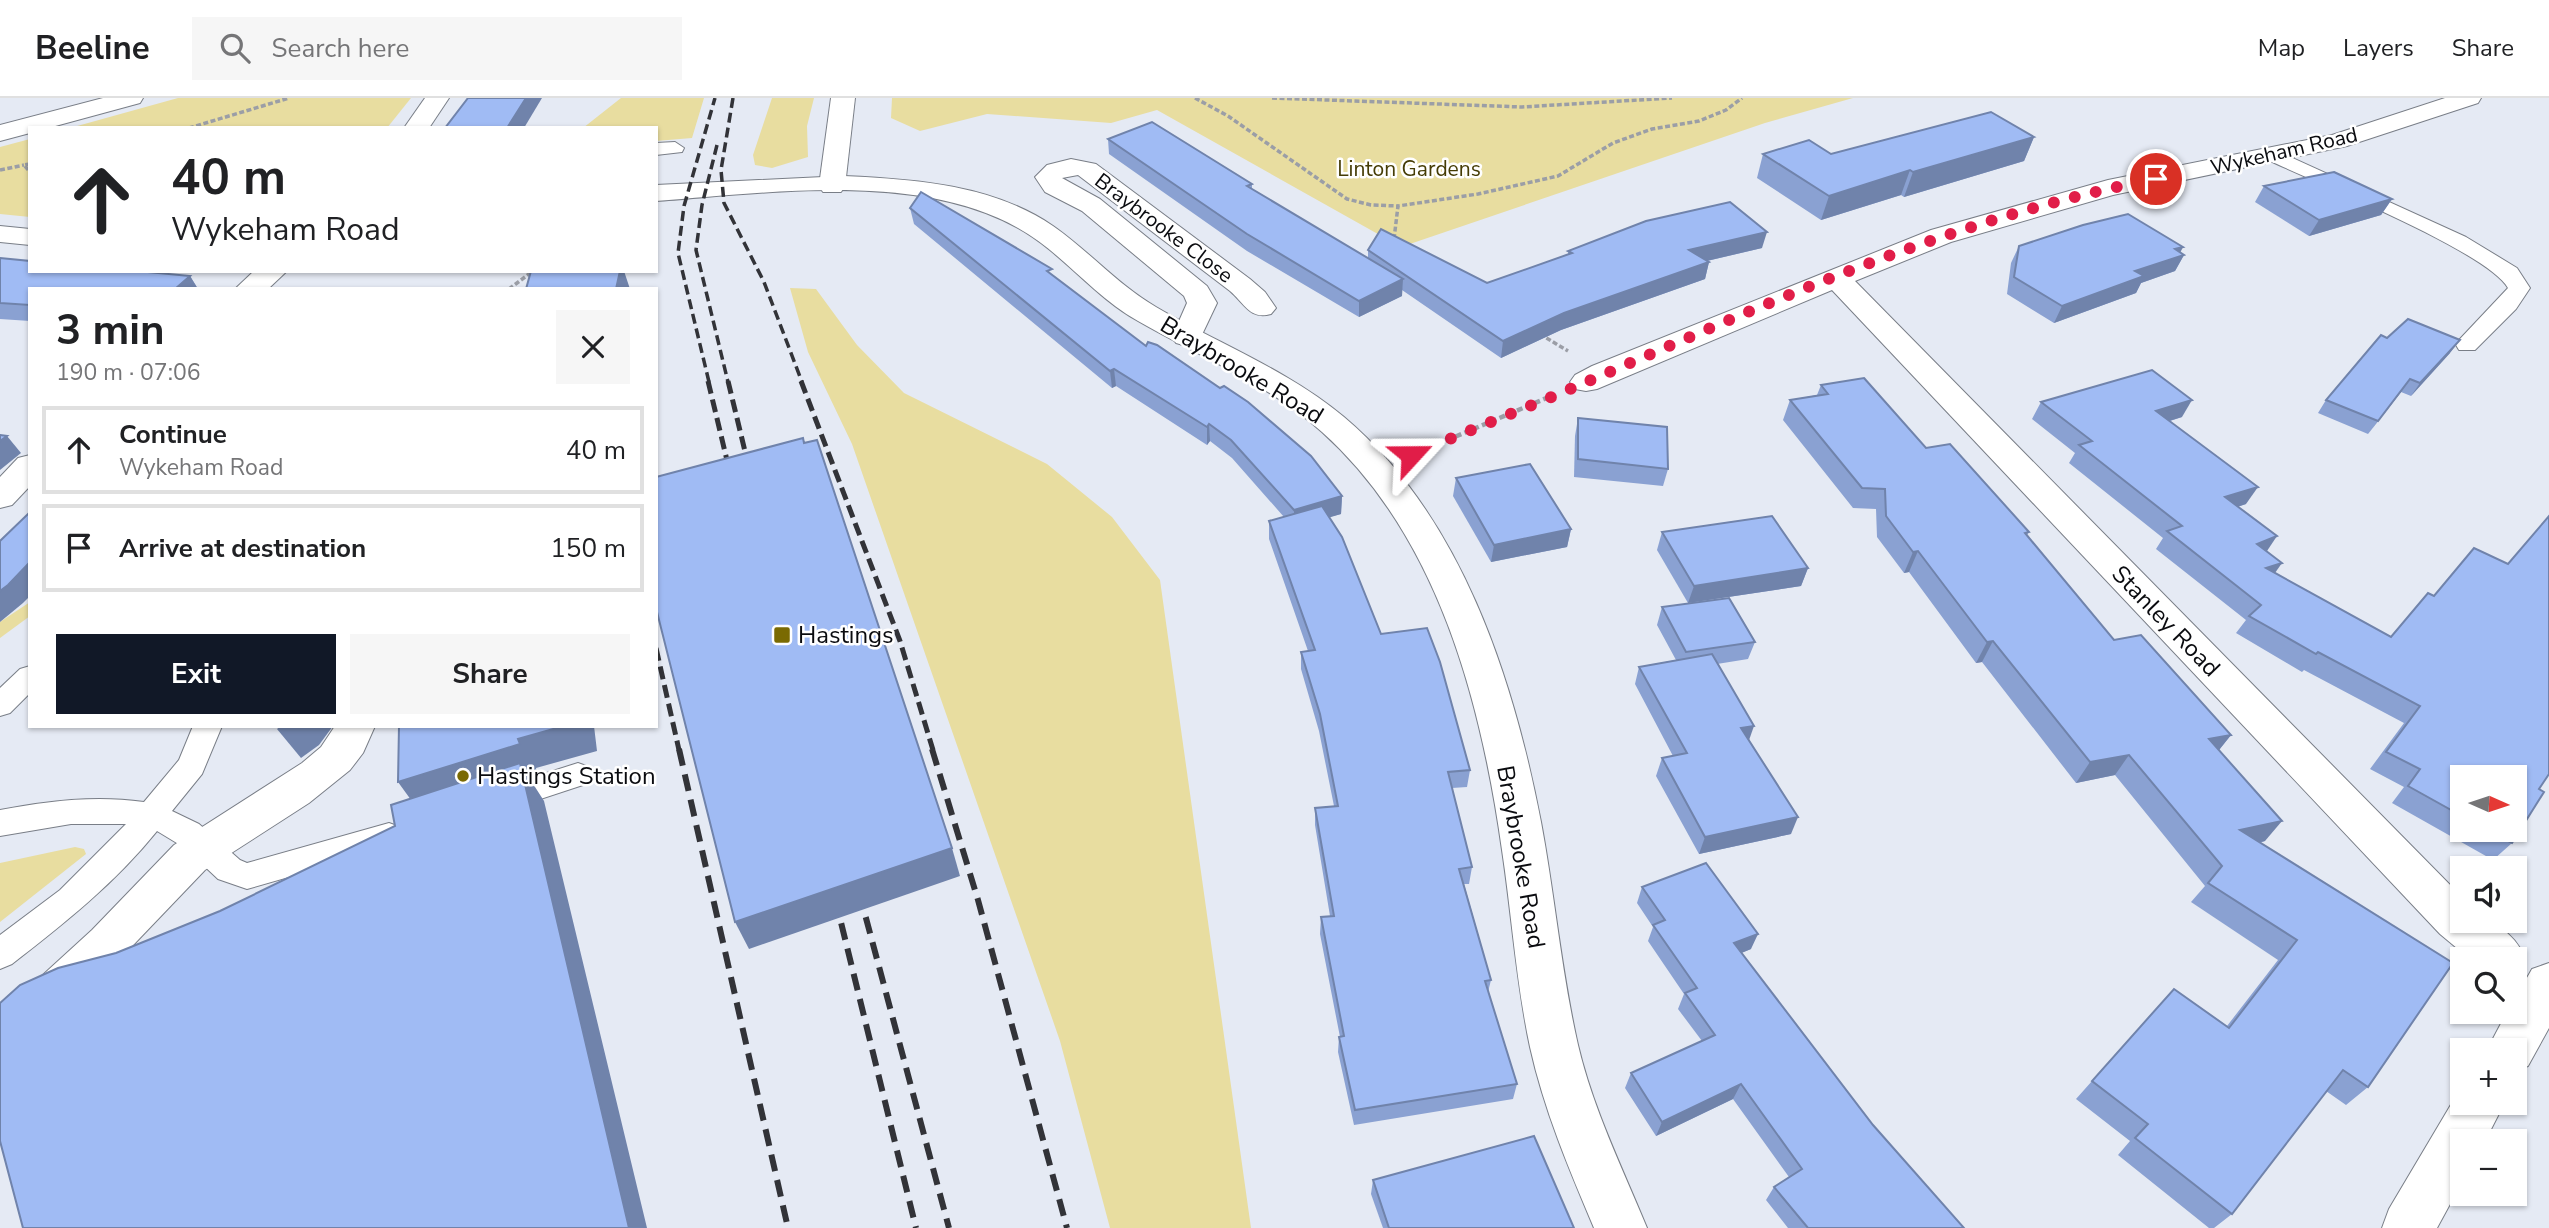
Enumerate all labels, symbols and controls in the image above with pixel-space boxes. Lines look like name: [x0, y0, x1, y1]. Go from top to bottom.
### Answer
search box: [192, 17, 682, 80]
text: Beeline: [35, 26, 150, 71]
icon: search: [216, 29, 254, 67]
text: Search here: [272, 31, 409, 66]
text: Map: [2258, 32, 2305, 64]
text: Layers: [2343, 32, 2414, 64]
text: Share: [2452, 32, 2514, 64]
street label: Wykeham Road: [2208, 120, 2360, 182]
text: 40 m: [171, 144, 286, 211]
pin: [2126, 149, 2186, 209]
icon: ahead: [56, 154, 147, 245]
park label: Linton Gardens: [1337, 155, 1481, 183]
icon: arrive: [2137, 160, 2175, 198]
street label: Braybrooke Close: [1089, 167, 1239, 289]
text: Wykeham Road: [171, 208, 400, 251]
text: 3 min: [56, 302, 165, 359]
street label: Braybrooke Road: [1154, 309, 1330, 431]
button: close: [556, 310, 630, 384]
text: 190 m · 07:06: [56, 357, 201, 388]
text: Continue: [119, 417, 227, 452]
position arrow: [1374, 418, 1448, 492]
icon: ahead: [60, 431, 98, 469]
text: 40 m: [566, 433, 626, 468]
text: Wykeham Road: [119, 452, 283, 483]
icon: arrive: [60, 529, 98, 567]
text: Arrive at destination: [119, 531, 366, 566]
text: 150 m: [550, 531, 626, 566]
street label: Stanley Road: [2105, 558, 2227, 684]
place label: Hastings: [798, 619, 894, 651]
marker: Hastings: [772, 625, 792, 645]
button: Exit: [56, 634, 336, 714]
button: Share: [350, 634, 630, 714]
place label: Hastings Station: [477, 760, 656, 792]
street label: Braybrooke Road: [1489, 763, 1553, 951]
north arrow: [2450, 765, 2527, 842]
map controls: [2450, 765, 2527, 1206]
marker: Hastings Station: [455, 768, 471, 784]
button: sound: [2450, 856, 2527, 933]
button: search: [2450, 947, 2527, 1024]
button: +: [2450, 1038, 2527, 1115]
button: −: [2450, 1129, 2527, 1206]

